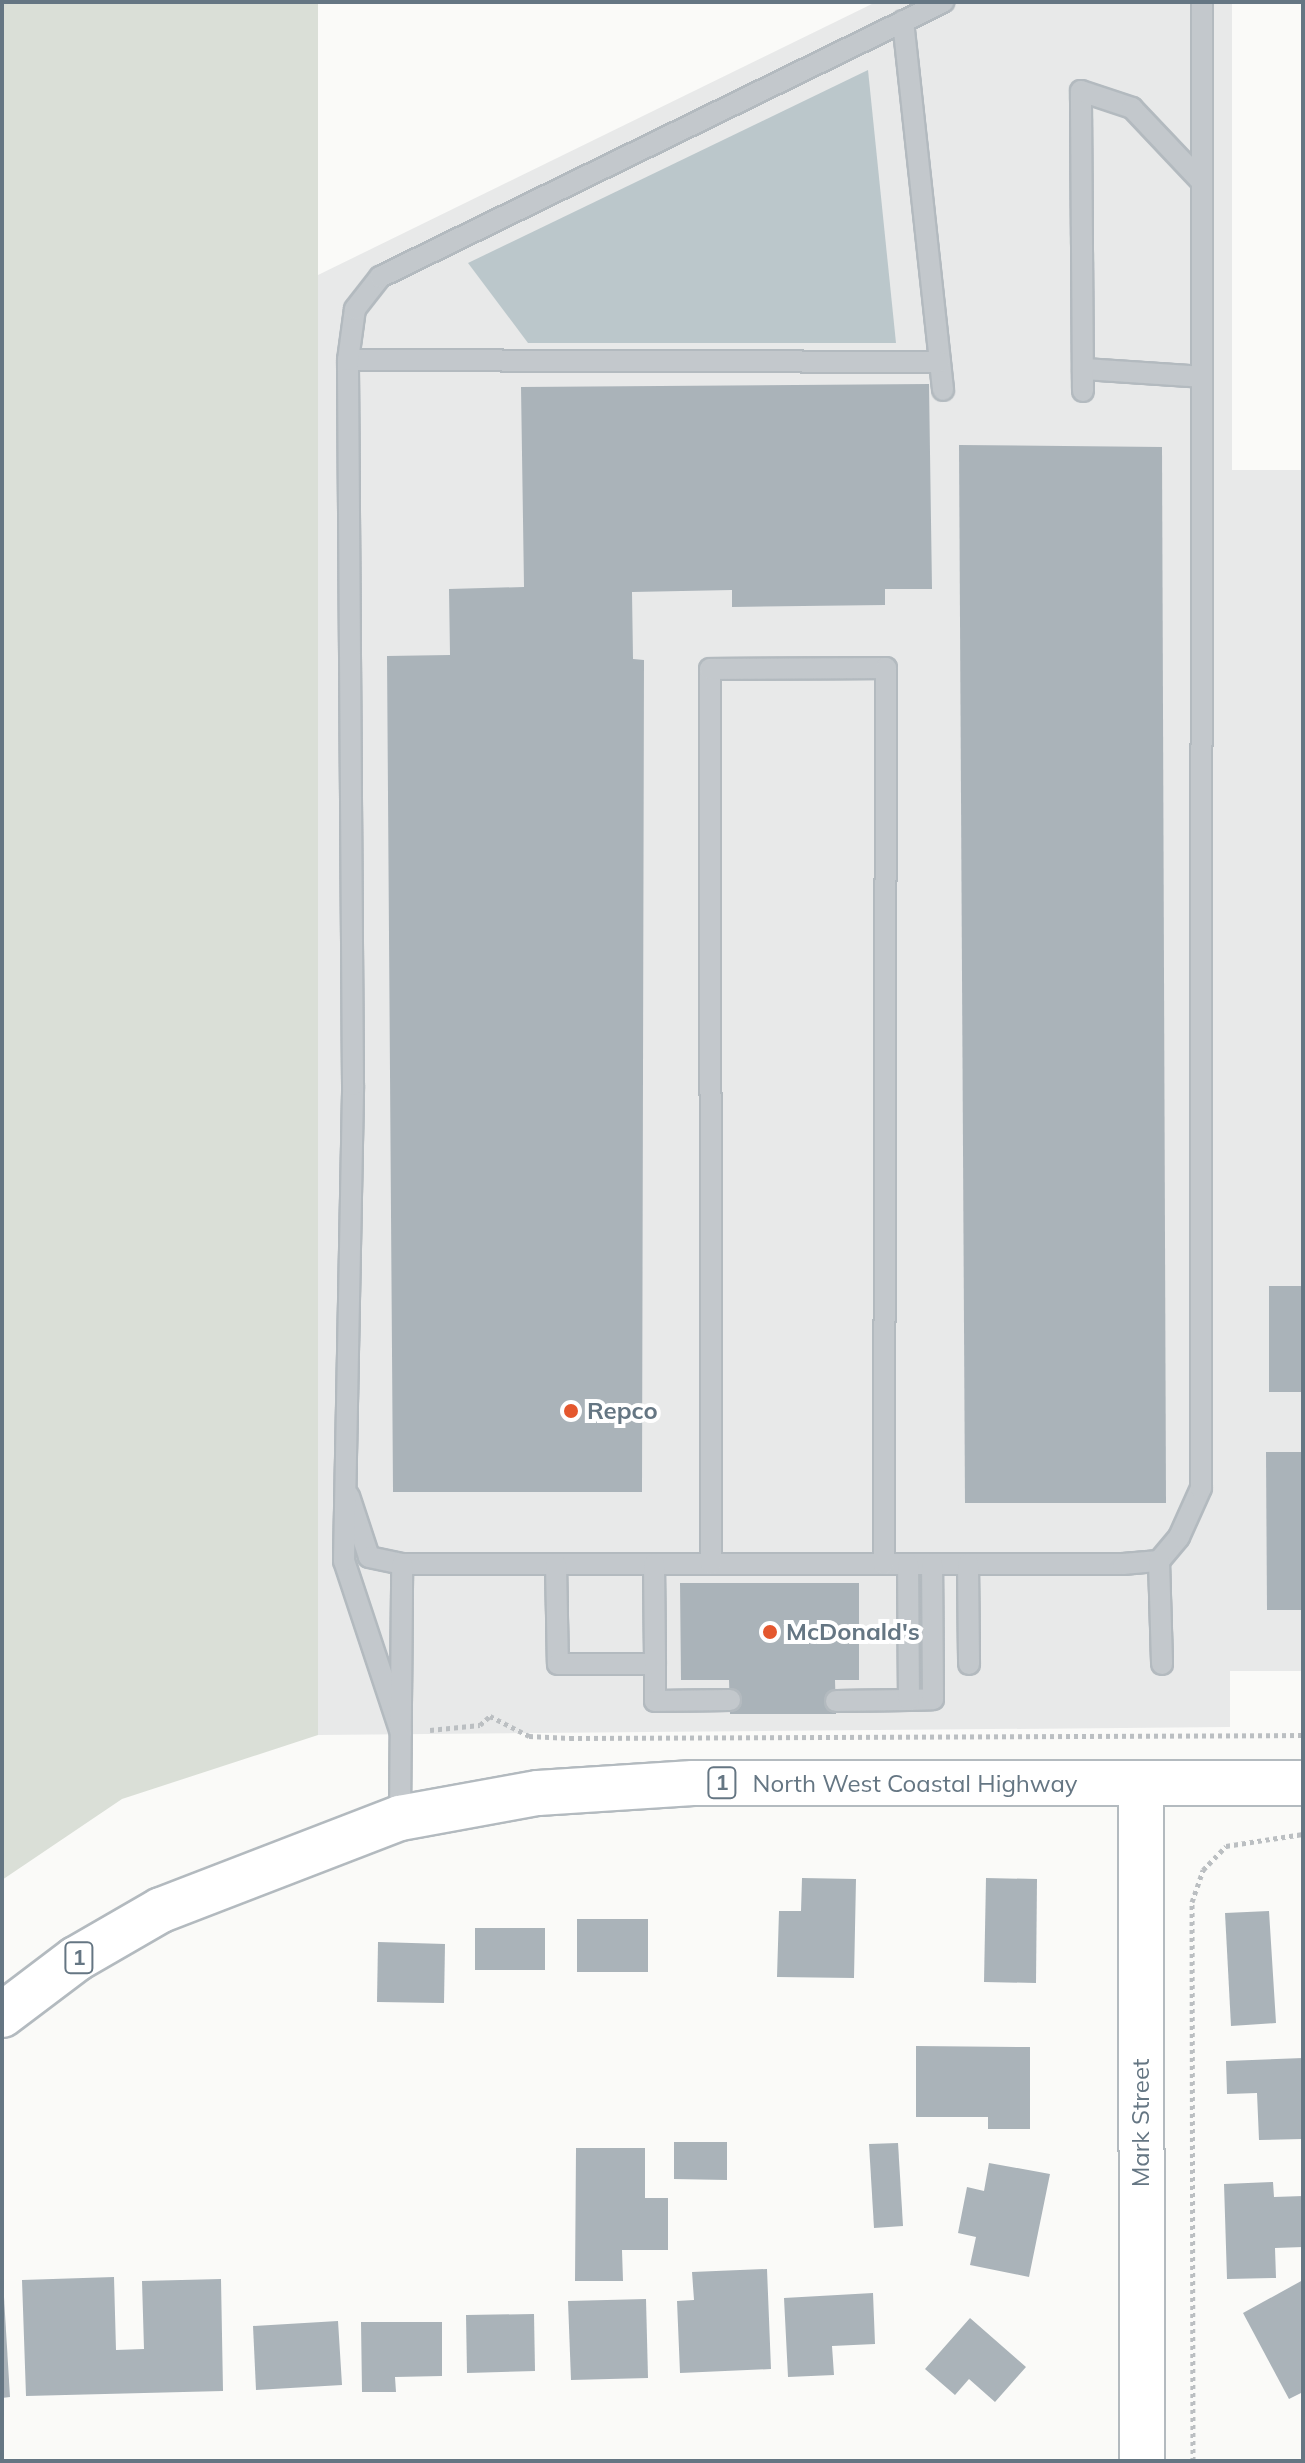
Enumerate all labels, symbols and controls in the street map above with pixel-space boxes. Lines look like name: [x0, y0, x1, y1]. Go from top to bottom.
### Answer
place label: Repco: [587, 1397, 658, 1425]
marker: Repco: [562, 1402, 580, 1420]
place label: McDonald's: [786, 1618, 920, 1646]
marker: McDonald's: [761, 1623, 779, 1641]
road number: 1: [706, 1765, 738, 1801]
street label: North West Coastal Highway: [753, 1770, 1077, 1798]
road number: 1: [63, 1940, 95, 1976]
street label: Mark Street: [1127, 2059, 1155, 2187]

